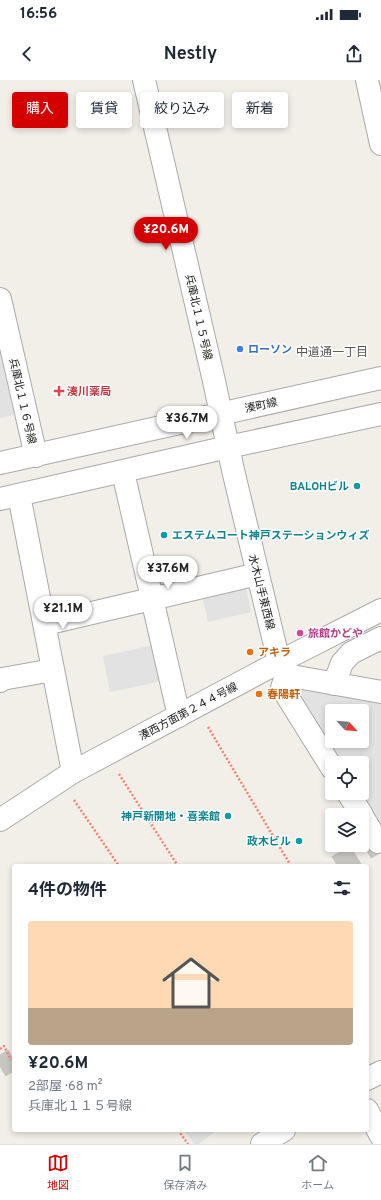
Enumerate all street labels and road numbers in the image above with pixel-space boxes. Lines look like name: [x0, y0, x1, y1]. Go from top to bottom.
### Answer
street label: 兵庫北１１５号線: [181, 273, 215, 362]
street label: 兵庫北１１６号線: [5, 357, 39, 446]
street label: 湊町線: [244, 395, 279, 417]
street label: 水木山手東西線: [245, 553, 277, 631]
street label: 湊西方面第２４４号線: [137, 680, 240, 744]

